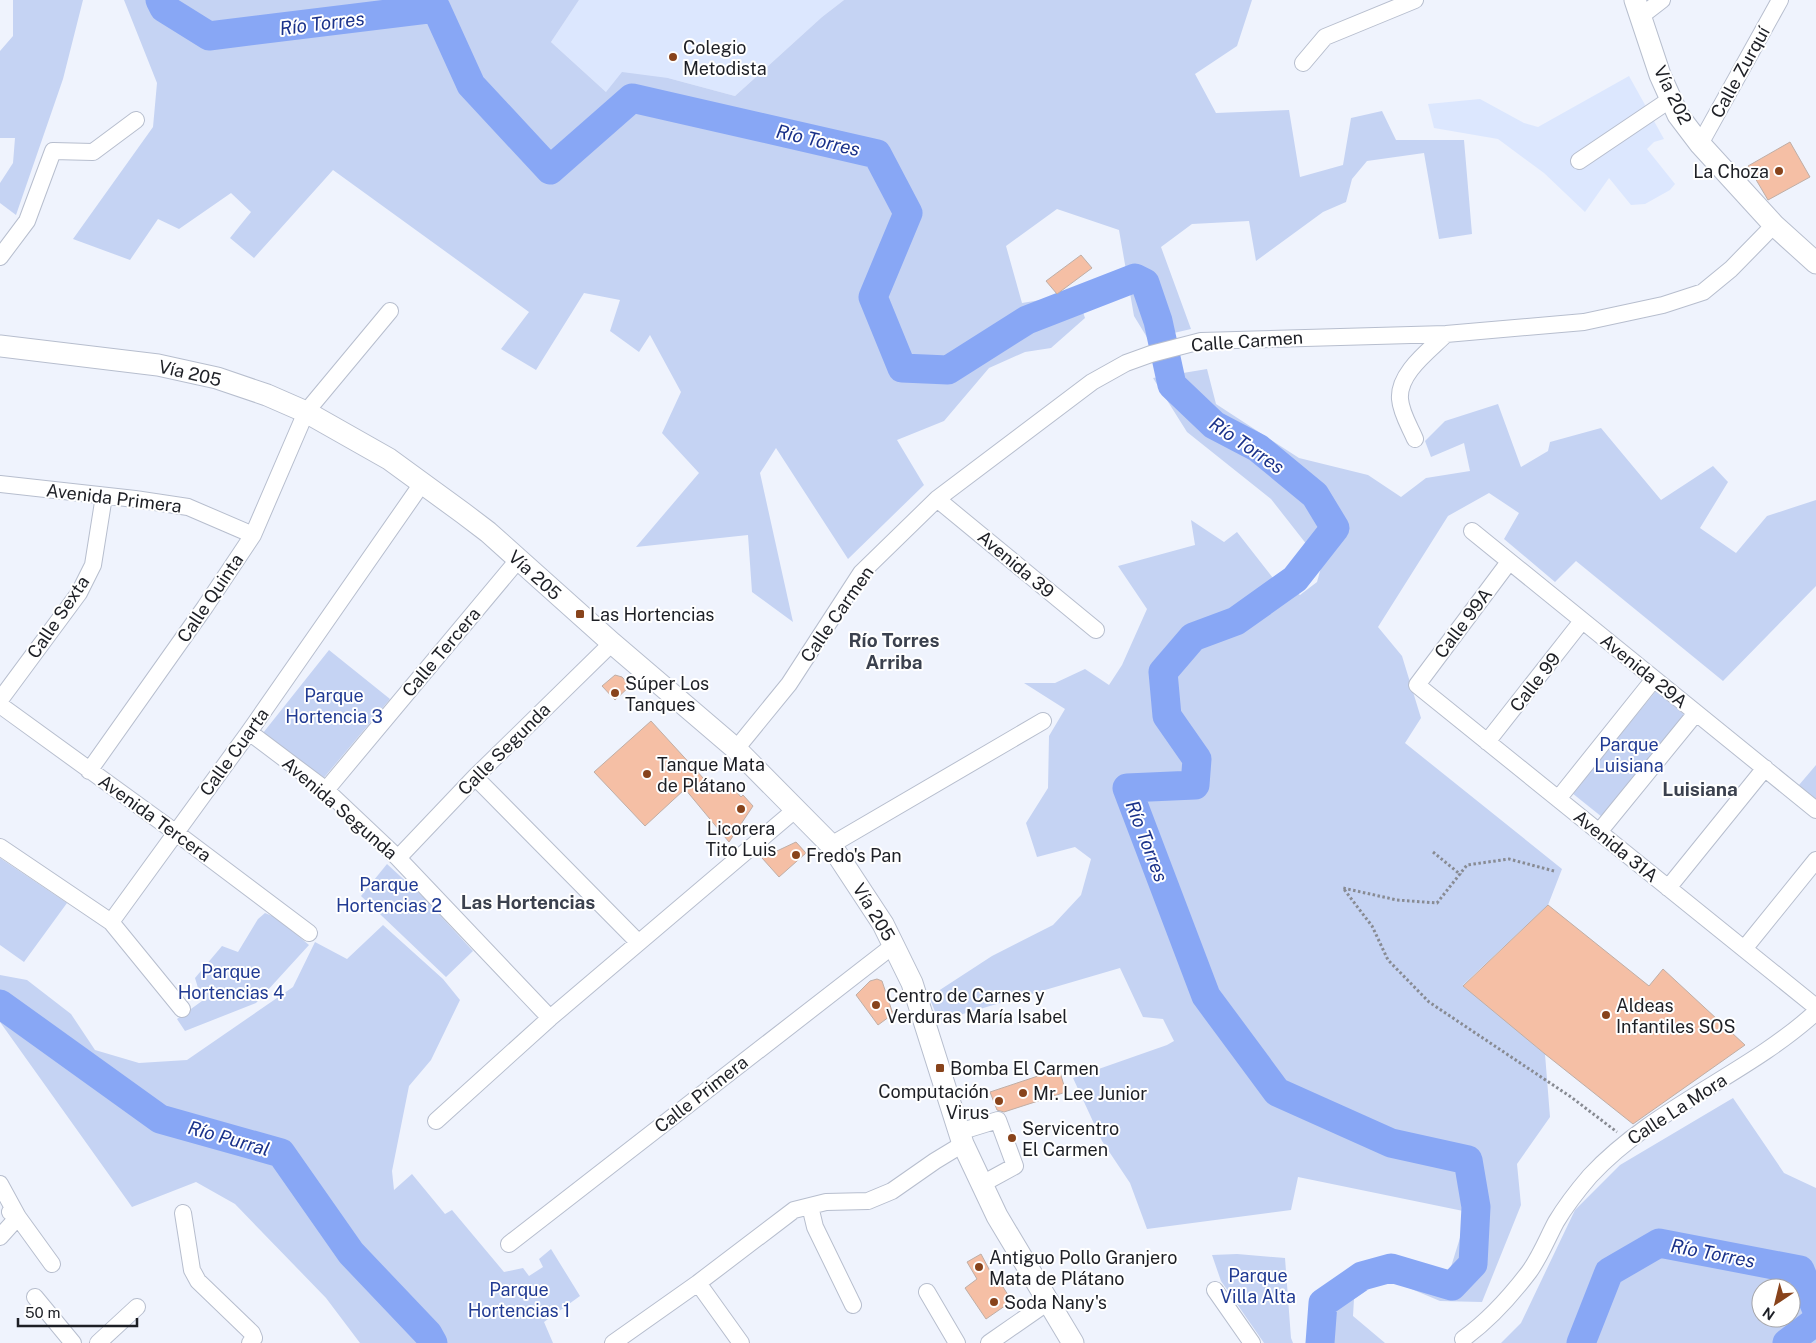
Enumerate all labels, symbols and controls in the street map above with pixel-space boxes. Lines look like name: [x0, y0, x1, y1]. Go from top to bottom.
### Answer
water label: Río Torres: [278, 7, 366, 39]
street label: Calle Zurquí: [1706, 22, 1774, 121]
place label: Colegio Metodista: [683, 37, 767, 79]
marker: Colegio Metodista: [667, 51, 679, 63]
street label: Vía 202: [1650, 62, 1696, 128]
water label: Río Torres: [774, 120, 862, 160]
place label: La Choza: [1693, 161, 1769, 182]
marker: La Choza: [1773, 165, 1785, 177]
street label: Calle Carmen: [1190, 327, 1304, 355]
street label: Vía 205: [156, 356, 224, 390]
water label: Río Torres: [1206, 412, 1288, 478]
street label: Avenida Primera: [45, 479, 183, 517]
street label: Avenida 39: [974, 526, 1058, 602]
street label: Vía 205: [504, 546, 566, 604]
street label: Calle Quinta: [173, 550, 247, 646]
street label: Calle Carmen: [796, 562, 878, 666]
street label: Calle Sexta: [23, 572, 93, 662]
street label: Calle 99A: [1430, 584, 1496, 662]
street label: Calle Tercera: [398, 603, 484, 701]
place label: Las Hortencias: [590, 604, 714, 625]
marker: Las Hortencias: [574, 608, 586, 620]
district label: Río Torres Arriba: [848, 629, 940, 673]
street label: Avenida 29A: [1596, 630, 1692, 712]
street label: Calle 99: [1505, 648, 1565, 716]
place label: Súper Los Tanques: [625, 673, 709, 715]
park label: Parque Hortencia 3: [285, 685, 383, 727]
marker: Súper Los Tanques: [609, 687, 621, 699]
street label: Calle Segunda: [454, 699, 554, 799]
street label: Calle Cuarta: [195, 704, 273, 800]
park label: Parque Luisiana: [1594, 734, 1664, 776]
street label: Avenida Segunda: [278, 752, 402, 864]
place label: Tanque Mata de Plátano: [657, 754, 765, 796]
marker: Tanque Mata de Plátano: [641, 768, 653, 780]
street label: Avenida Tercera: [95, 770, 215, 866]
district label: Luisiana: [1662, 778, 1738, 800]
water label: Río Torres: [1121, 797, 1173, 885]
marker: Licorera Tito Luis: [735, 803, 747, 815]
street label: Avenida 31A: [1570, 806, 1662, 886]
place label: Licorera Tito Luis: [706, 818, 776, 860]
place label: Fredo's Pan: [806, 845, 902, 866]
marker: Fredo's Pan: [790, 849, 802, 861]
park label: Parque Hortencias 2: [336, 874, 442, 916]
street label: Vía 205: [849, 879, 899, 945]
district label: Las Hortencias: [461, 891, 595, 913]
park label: Parque Hortencias 4: [178, 961, 284, 1003]
place label: Centro de Carnes y Verduras María Isabel: [886, 985, 1068, 1027]
place label: Aldeas Infantiles SOS: [1616, 995, 1736, 1037]
marker: Centro de Carnes y Verduras María Isabel: [870, 999, 882, 1011]
marker: Aldeas Infantiles SOS: [1600, 1009, 1612, 1021]
street label: Calle Primera: [650, 1051, 752, 1137]
place label: Bomba El Carmen: [950, 1058, 1099, 1079]
marker: Bomba El Carmen: [934, 1062, 946, 1074]
street label: Calle La Mora: [1623, 1069, 1731, 1149]
place label: Computación Virus: [878, 1081, 989, 1123]
place label: Mr. Lee Junior: [1033, 1083, 1147, 1104]
marker: Mr. Lee Junior: [1017, 1087, 1029, 1099]
marker: Computación Virus: [993, 1095, 1005, 1107]
water label: Río Purral: [186, 1116, 272, 1160]
place label: Servicentro El Carmen: [1022, 1118, 1119, 1160]
marker: Servicentro El Carmen: [1006, 1132, 1018, 1144]
water label: Río Torres: [1669, 1234, 1757, 1272]
place label: Antiguo Pollo Granjero Mata de Plátano: [989, 1247, 1177, 1289]
marker: Antiguo Pollo Granjero Mata de Plátano: [973, 1261, 985, 1273]
park label: Parque Villa Alta: [1220, 1265, 1296, 1307]
north arrow: [1751, 1278, 1801, 1328]
park label: Parque Hortencias 1: [468, 1279, 570, 1321]
place label: Soda Nany's: [1004, 1292, 1107, 1313]
scale bar: [18, 1296, 136, 1328]
marker: Soda Nany's: [988, 1296, 1000, 1308]
text: 50 m: [25, 1304, 60, 1321]
text: N: [1759, 1304, 1778, 1323]

